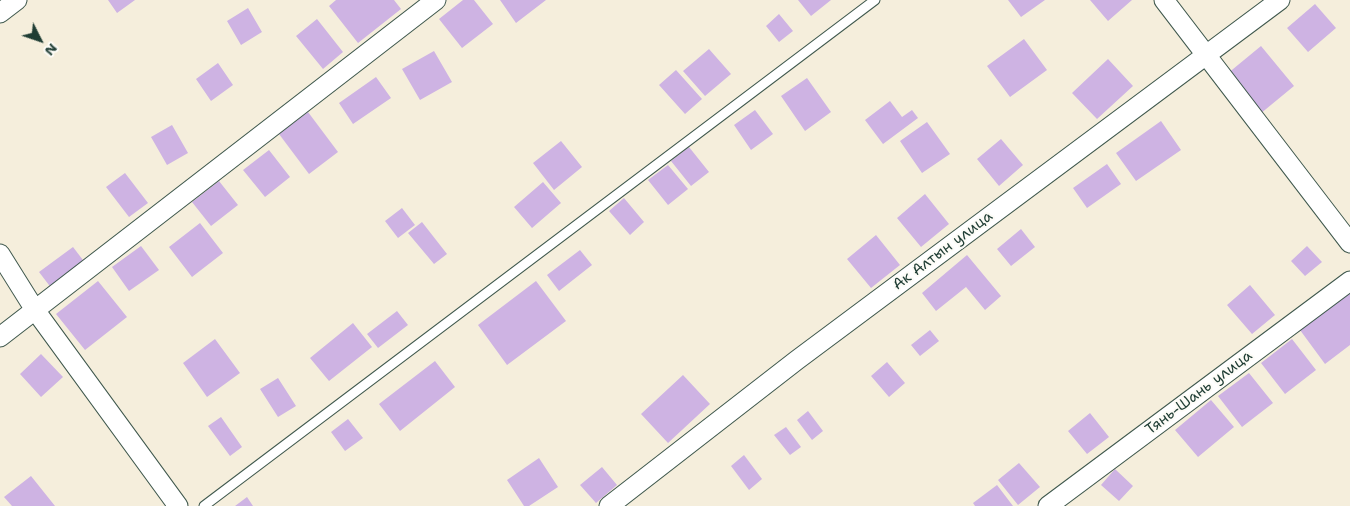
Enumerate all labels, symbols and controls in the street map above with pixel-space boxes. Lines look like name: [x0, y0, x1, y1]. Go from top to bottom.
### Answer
north arrow: [15, 15, 65, 65]
text: N: [41, 40, 62, 60]
street label: Ак Алтын улица: [890, 208, 996, 294]
street label: Тянь-Шань улица: [1142, 347, 1256, 439]

